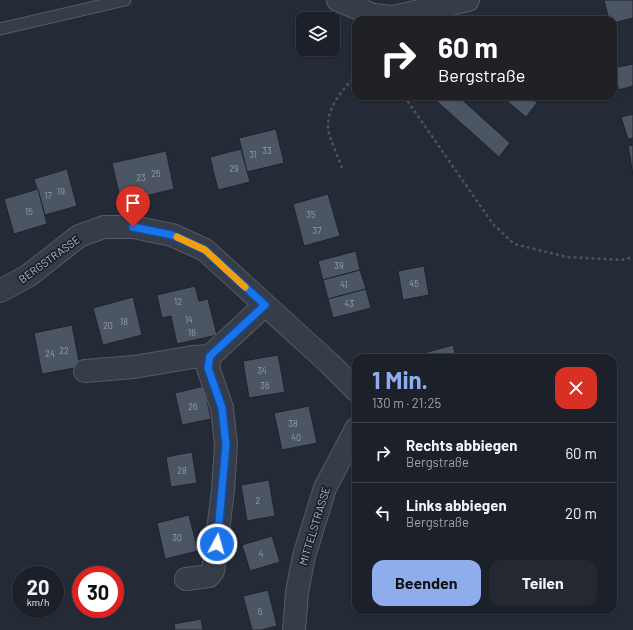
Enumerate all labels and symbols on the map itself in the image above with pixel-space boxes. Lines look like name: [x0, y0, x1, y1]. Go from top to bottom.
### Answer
house number: 33: [262, 145, 272, 156]
house number: 31: [249, 149, 257, 160]
house number: 29: [229, 163, 239, 174]
house number: 25: [151, 168, 161, 179]
house number: 23: [136, 172, 146, 183]
house number: 19: [57, 186, 65, 197]
pin: [116, 186, 150, 227]
house number: 17: [44, 190, 52, 201]
house number: 15: [25, 206, 33, 217]
house number: 35: [306, 209, 316, 220]
house number: 37: [313, 225, 322, 236]
street label: BERGSTRASSE: [16, 232, 82, 286]
house number: 39: [334, 260, 344, 271]
house number: 45: [409, 278, 419, 289]
house number: 41: [340, 279, 348, 290]
house number: 12: [174, 296, 182, 307]
house number: 43: [344, 298, 354, 309]
house number: 14: [185, 314, 193, 325]
house number: 18: [120, 316, 128, 327]
house number: 20: [103, 320, 113, 331]
house number: 16: [188, 327, 196, 338]
house number: 22: [59, 345, 69, 356]
house number: 24: [45, 348, 55, 359]
house number: 34: [257, 365, 267, 376]
house number: 36: [260, 380, 270, 391]
house number: 26: [188, 401, 198, 412]
house number: 38: [288, 418, 298, 429]
house number: 40: [291, 432, 301, 443]
house number: 28: [177, 465, 187, 476]
street label: MITTELSTRASSE: [296, 485, 332, 567]
house number: 2: [256, 495, 261, 506]
position arrow: [196, 523, 238, 565]
house number: 30: [172, 532, 182, 543]
house number: 4: [259, 548, 264, 559]
speed limit sign: 30: [72, 566, 124, 618]
house number: 6: [258, 606, 263, 617]

